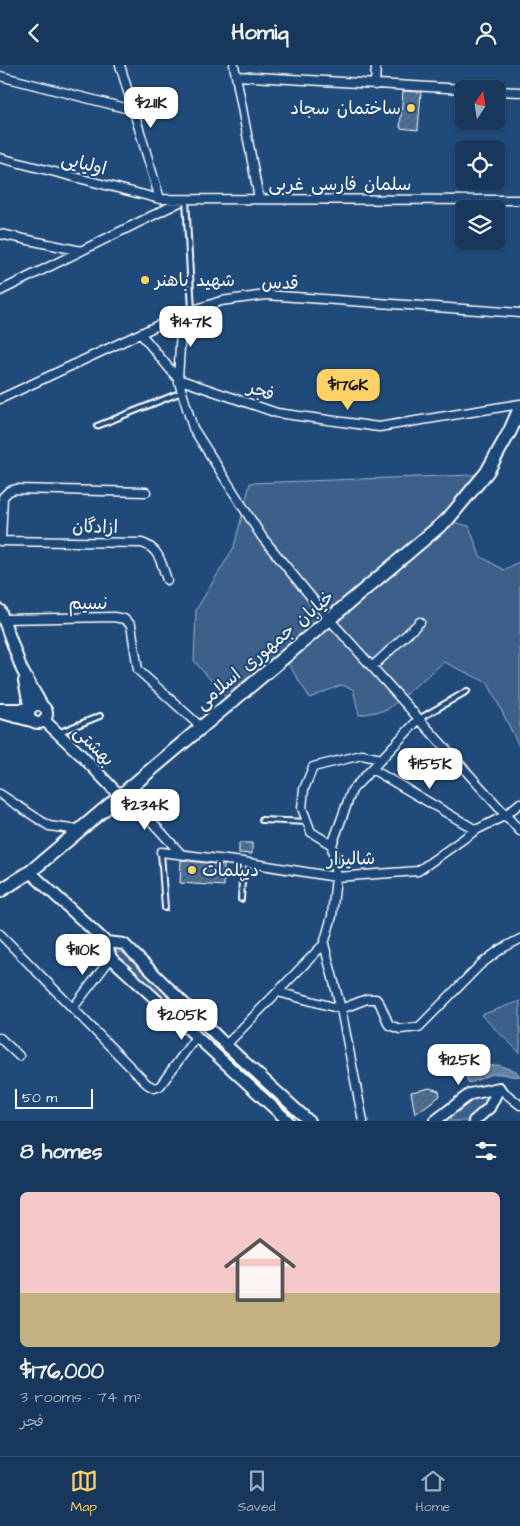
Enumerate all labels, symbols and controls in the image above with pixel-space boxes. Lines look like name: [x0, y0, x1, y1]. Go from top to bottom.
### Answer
text: Homiq: [231, 17, 289, 48]
icon: back: [20, 19, 48, 47]
icon: person: [472, 19, 500, 47]
north arrow: [455, 80, 505, 130]
map controls: [455, 80, 505, 250]
pin: $211K: [116, 87, 186, 129]
text: $211K: [135, 92, 167, 114]
place label: ساختمان سجاد: [290, 96, 401, 121]
marker: ساختمان سجاد: [405, 102, 417, 114]
button: locate: [455, 140, 505, 190]
street label: اولیایی: [59, 146, 109, 182]
street label: سلمان فارسی غربی: [269, 172, 411, 197]
button: layers: [455, 200, 505, 250]
place label: شهید باهنر: [153, 268, 235, 293]
street label: قدس: [261, 270, 299, 296]
marker: شهید باهنر: [139, 274, 151, 286]
pin: $147K: [156, 305, 226, 348]
text: $147K: [170, 311, 212, 333]
pin: $176K: [313, 369, 383, 411]
street label: فجر: [242, 374, 278, 407]
text: $176K: [328, 374, 368, 396]
street label: ازادگان: [72, 514, 118, 540]
street label: خیابان جمهوری اسلامی: [190, 584, 340, 716]
street label: نسیم: [68, 591, 108, 617]
street label: بهشتی: [68, 720, 120, 772]
pin: $155K: [395, 747, 465, 790]
text: $155K: [408, 753, 452, 775]
pin: $234K: [110, 789, 180, 831]
text: $234K: [122, 794, 168, 816]
street label: شالیزار: [325, 846, 375, 872]
place label: دیپلمات: [202, 858, 259, 883]
marker: دیپلمات: [186, 864, 198, 876]
pin: $110K: [48, 933, 118, 976]
text: $110K: [67, 939, 99, 961]
pin: $205K: [147, 999, 217, 1041]
text: $205K: [157, 1004, 207, 1026]
pin: $125K: [424, 1043, 494, 1086]
text: $125K: [438, 1049, 480, 1071]
scale bar: [15, 1086, 92, 1109]
text: 50 m: [22, 1088, 57, 1108]
text: 8 homes: [20, 1137, 102, 1166]
icon: filters: [472, 1137, 500, 1165]
icon: home: [215, 1225, 305, 1315]
text: $176,000: [20, 1357, 104, 1386]
text: 3 rooms · 74 m²: [20, 1386, 143, 1408]
text: فجر: [20, 1410, 44, 1432]
tab: Map: [70, 1467, 98, 1517]
tab: Saved: [238, 1467, 276, 1517]
tab: Home: [415, 1467, 450, 1517]

